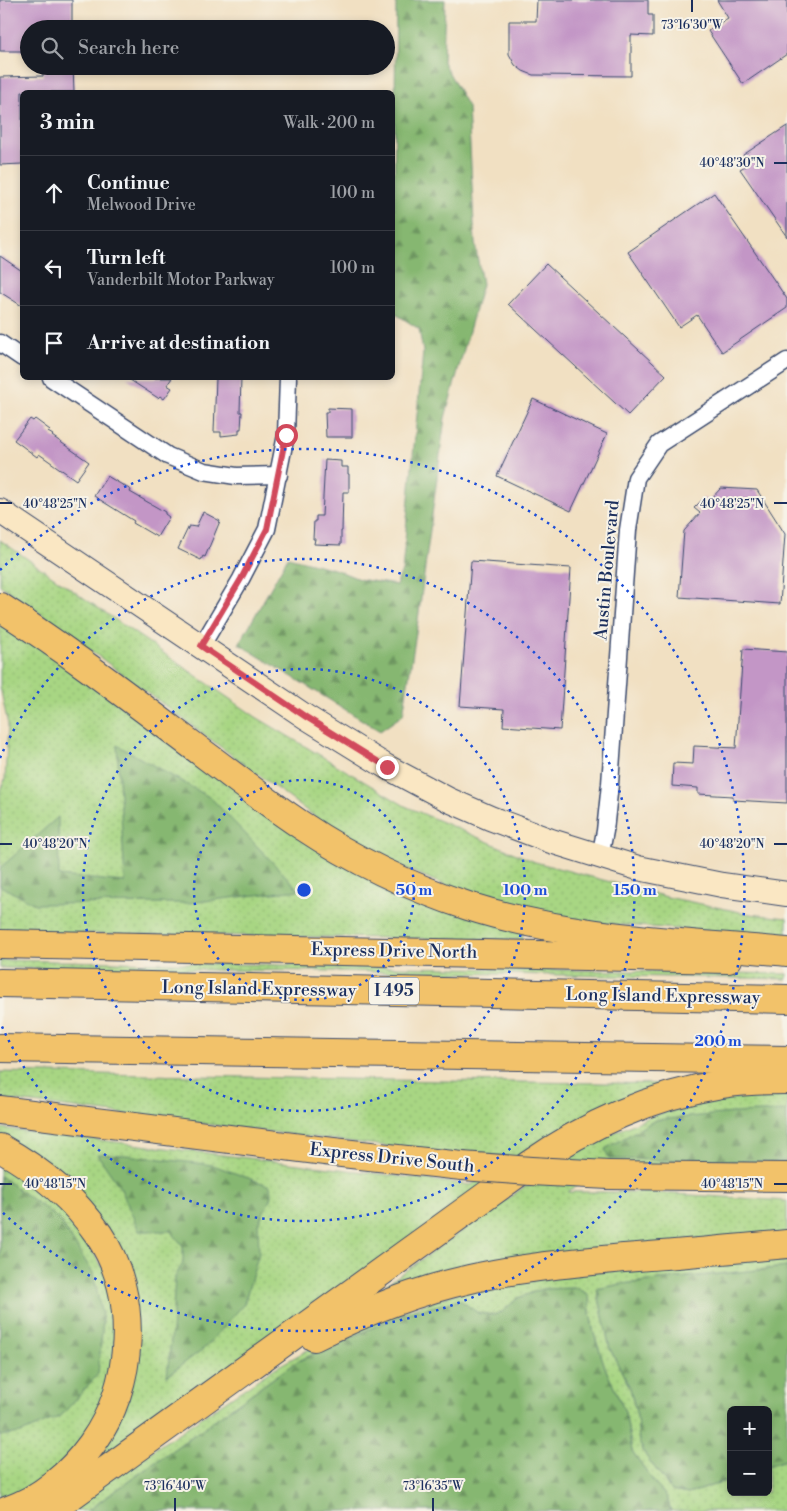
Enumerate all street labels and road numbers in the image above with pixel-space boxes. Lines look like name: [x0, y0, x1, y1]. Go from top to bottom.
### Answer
street label: Austin Boulevard: [589, 498, 625, 642]
street label: Express Drive North: [311, 938, 478, 964]
street label: Long Island Expressway: [162, 976, 357, 1002]
road number: I 495: [369, 978, 419, 1004]
street label: Long Island Expressway: [566, 983, 761, 1009]
street label: Express Drive South: [308, 1138, 476, 1178]

